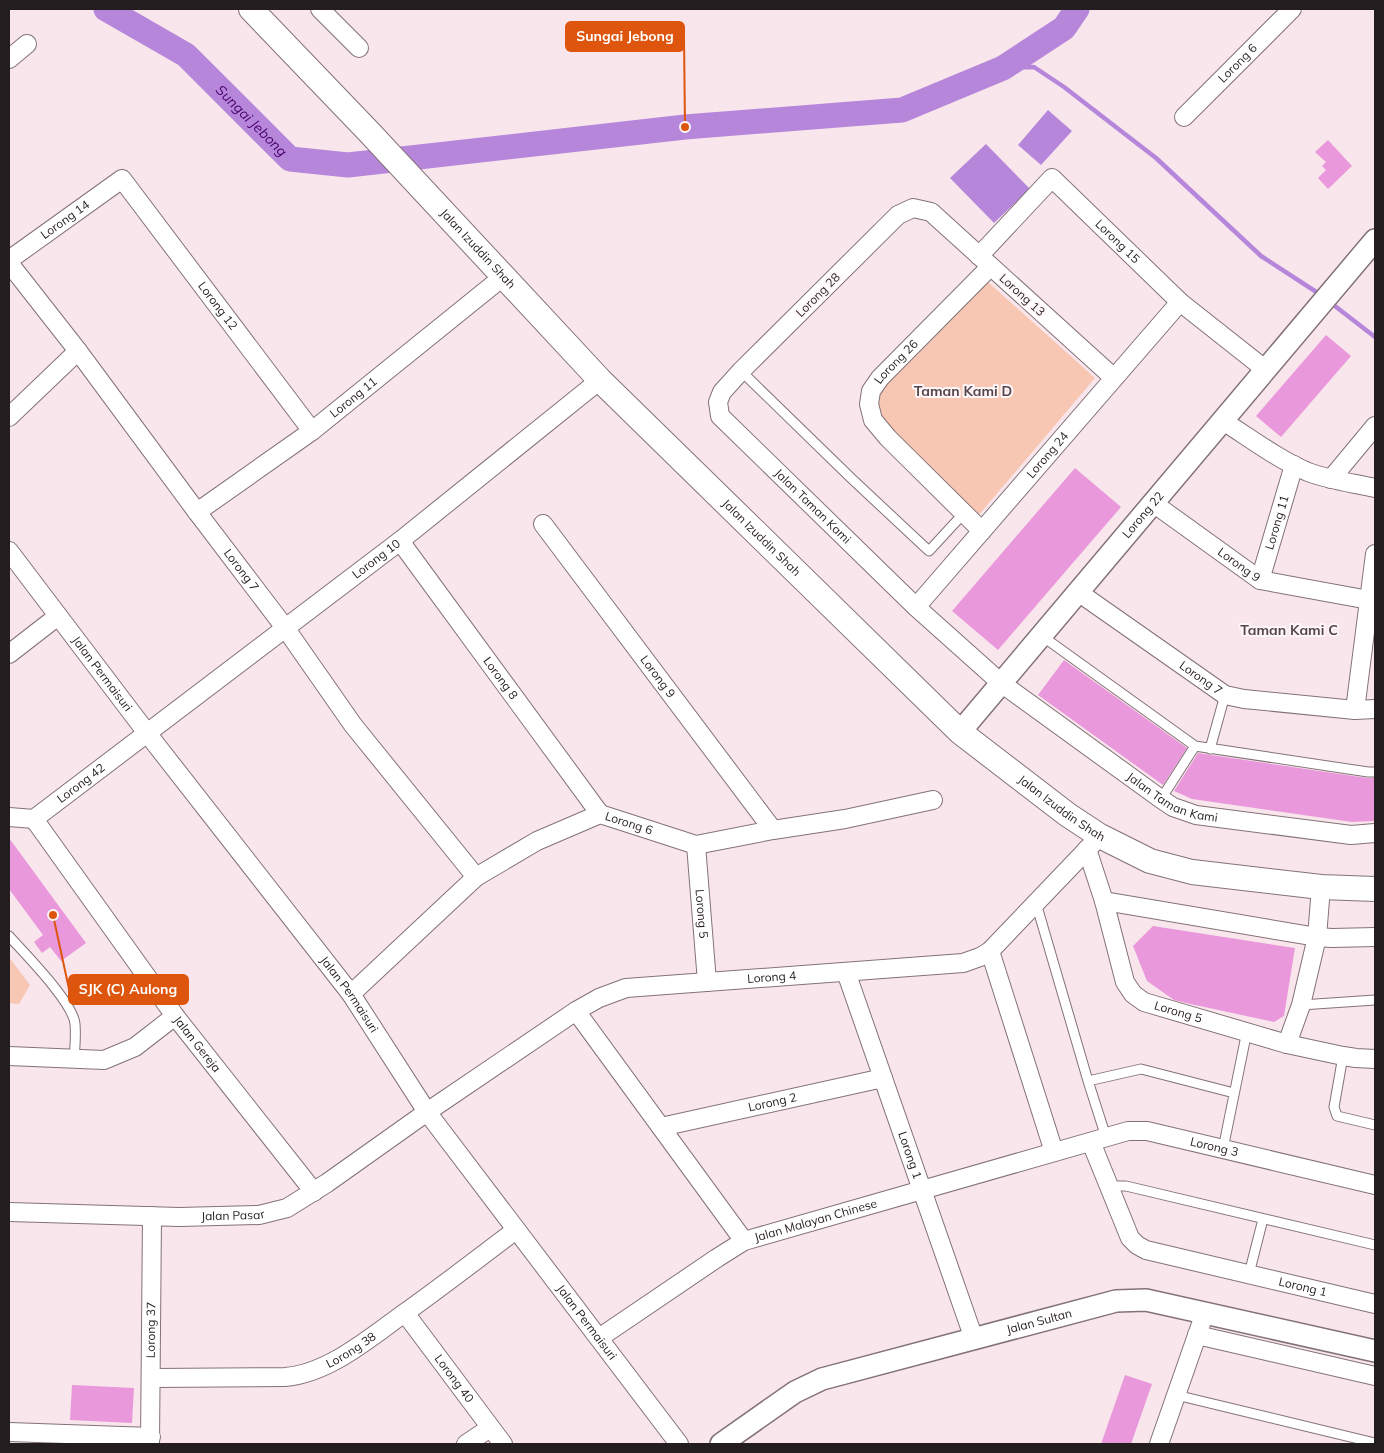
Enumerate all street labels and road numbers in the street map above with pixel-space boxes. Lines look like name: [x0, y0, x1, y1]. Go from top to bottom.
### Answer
street label: Lorong 6: [1215, 40, 1260, 86]
street label: Lorong 14: [38, 197, 92, 242]
street label: Jalan Izuddin Shah: [437, 205, 519, 292]
street label: Lorong 15: [1092, 216, 1143, 266]
street label: Lorong 28: [792, 269, 843, 320]
street label: Lorong 13: [996, 270, 1048, 319]
street label: Lorong 12: [195, 279, 241, 333]
street label: Lorong 26: [870, 336, 921, 386]
street label: Lorong 11: [327, 374, 380, 421]
street label: Lorong 24: [1023, 428, 1071, 481]
street label: Jalan Taman Kami: [772, 465, 855, 547]
street label: Lorong 22: [1119, 488, 1167, 541]
street label: Lorong 11: [1261, 493, 1292, 551]
street label: Jalan Izuddin Shah: [719, 496, 804, 579]
street label: Lorong 10: [349, 536, 403, 582]
street label: Lorong 9: [1215, 544, 1264, 585]
street label: Lorong 7: [221, 546, 262, 594]
street label: Jalan Permaisuri: [69, 633, 136, 714]
street label: Lorong 9: [637, 652, 679, 701]
street label: Lorong 8: [480, 654, 521, 702]
street label: Lorong 7: [1177, 657, 1226, 698]
street label: Lorong 42: [54, 760, 108, 806]
street label: Jalan Taman Kami: [1124, 769, 1219, 825]
street label: Jalan Izuddin Shah: [1015, 771, 1108, 844]
street label: Lorong 6: [603, 808, 655, 838]
street label: Lorong 5: [693, 889, 711, 939]
street label: Jalan Permaisuri: [317, 953, 382, 1035]
street label: Lorong 4: [747, 967, 797, 986]
street label: Lorong 5: [1153, 997, 1204, 1026]
street label: Jalan Gereja: [171, 1013, 224, 1075]
street label: Lorong 2: [747, 1089, 798, 1115]
street label: Lorong 1: [895, 1129, 926, 1181]
street label: Lorong 3: [1189, 1133, 1240, 1159]
street label: Jalan Malayan Chinese: [753, 1195, 879, 1245]
street label: Jalan Pasar: [201, 1206, 267, 1223]
street label: Lorong 1: [1277, 1274, 1329, 1299]
street label: Jalan Permaisuri: [554, 1281, 620, 1363]
street label: Lorong 37: [143, 1302, 158, 1358]
street label: Jalan Sultan: [1005, 1305, 1073, 1337]
street label: Lorong 38: [323, 1328, 379, 1371]
street label: Lorong 40: [432, 1351, 477, 1405]

